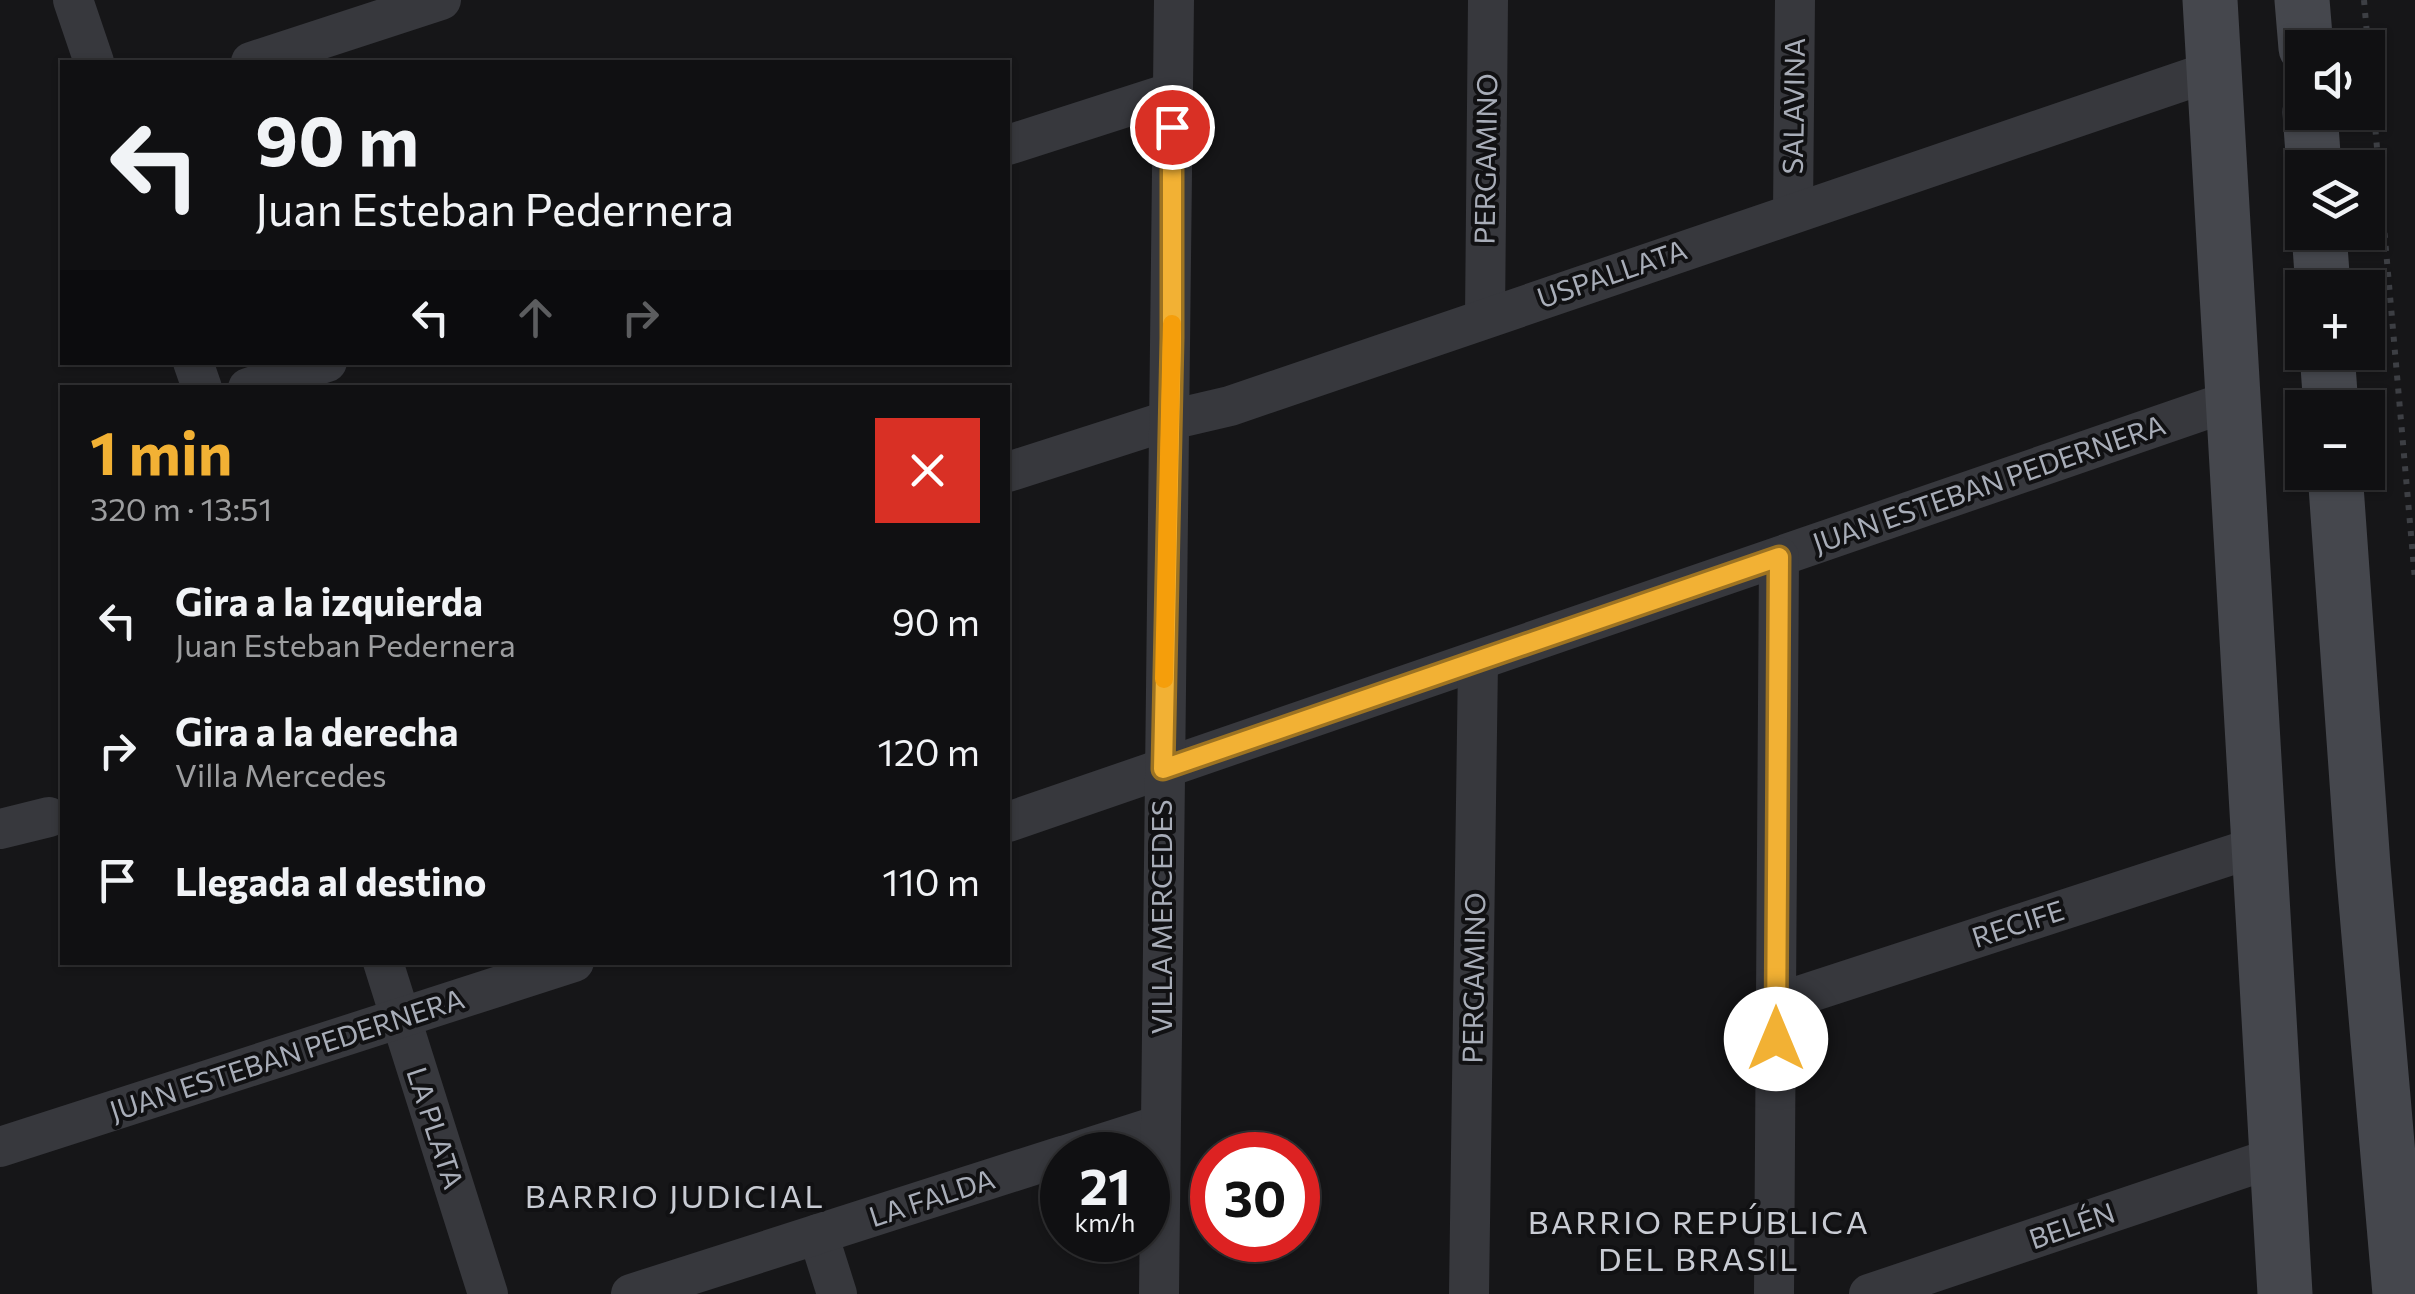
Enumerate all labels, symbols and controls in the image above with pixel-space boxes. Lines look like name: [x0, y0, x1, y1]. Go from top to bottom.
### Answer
map controls: [2285, 30, 2385, 490]
button: sound: [2285, 30, 2385, 130]
street label: SALAVINA: [1775, 37, 1811, 175]
street label: PERGAMINO: [1467, 73, 1503, 245]
pin: [1130, 85, 1215, 170]
text: 90 m: [255, 95, 419, 180]
icon: left: [90, 100, 220, 230]
icon: arrive: [1145, 100, 1200, 155]
button: layers: [2285, 150, 2385, 250]
text: Juan Esteban Pedernera: [255, 180, 734, 235]
street label: USPALLATA: [1532, 232, 1691, 315]
button: +: [2285, 270, 2385, 370]
icon: left: [403, 290, 458, 345]
icon: ahead: [508, 290, 563, 345]
icon: right: [613, 290, 668, 345]
button: −: [2285, 390, 2385, 490]
street label: JUAN ESTEBAN PEDERNERA: [1808, 407, 2169, 559]
text: 1 min: [90, 414, 232, 487]
button: close: [875, 418, 980, 523]
text: 320 m · 13:51: [90, 488, 272, 528]
text: Gira a la izquierda: [175, 577, 483, 624]
icon: left: [90, 593, 145, 648]
text: 90 m: [892, 597, 980, 644]
text: Juan Esteban Pedernera: [175, 624, 516, 664]
text: Gira a la derecha: [175, 707, 459, 754]
icon: right: [90, 723, 145, 778]
text: 120 m: [878, 727, 980, 774]
text: Villa Mercedes: [175, 754, 387, 794]
street label: VILLA MERCEDES: [1144, 799, 1178, 1035]
icon: arrive: [90, 853, 145, 908]
text: Llegada al destino: [175, 857, 486, 904]
text: 110 m: [882, 857, 980, 904]
street label: PERGAMINO: [1455, 892, 1491, 1064]
street label: RECIFE: [1967, 892, 2068, 954]
street label: JUAN ESTEBAN PEDERNERA: [105, 981, 468, 1127]
position arrow: [1724, 987, 1828, 1091]
street label: LA PLATA: [400, 1063, 472, 1193]
speed limit sign: 30: [1190, 1132, 1320, 1262]
text: 21: [1079, 1154, 1131, 1215]
street label: LA FALDA: [865, 1161, 999, 1233]
district label: BARRIO JUDICIAL: [525, 1175, 825, 1215]
street label: BELÉN: [2024, 1195, 2119, 1256]
district label: BARRIO REPÚBLICA DEL BRASIL: [1528, 1201, 1870, 1278]
text: km/h: [1075, 1207, 1135, 1237]

